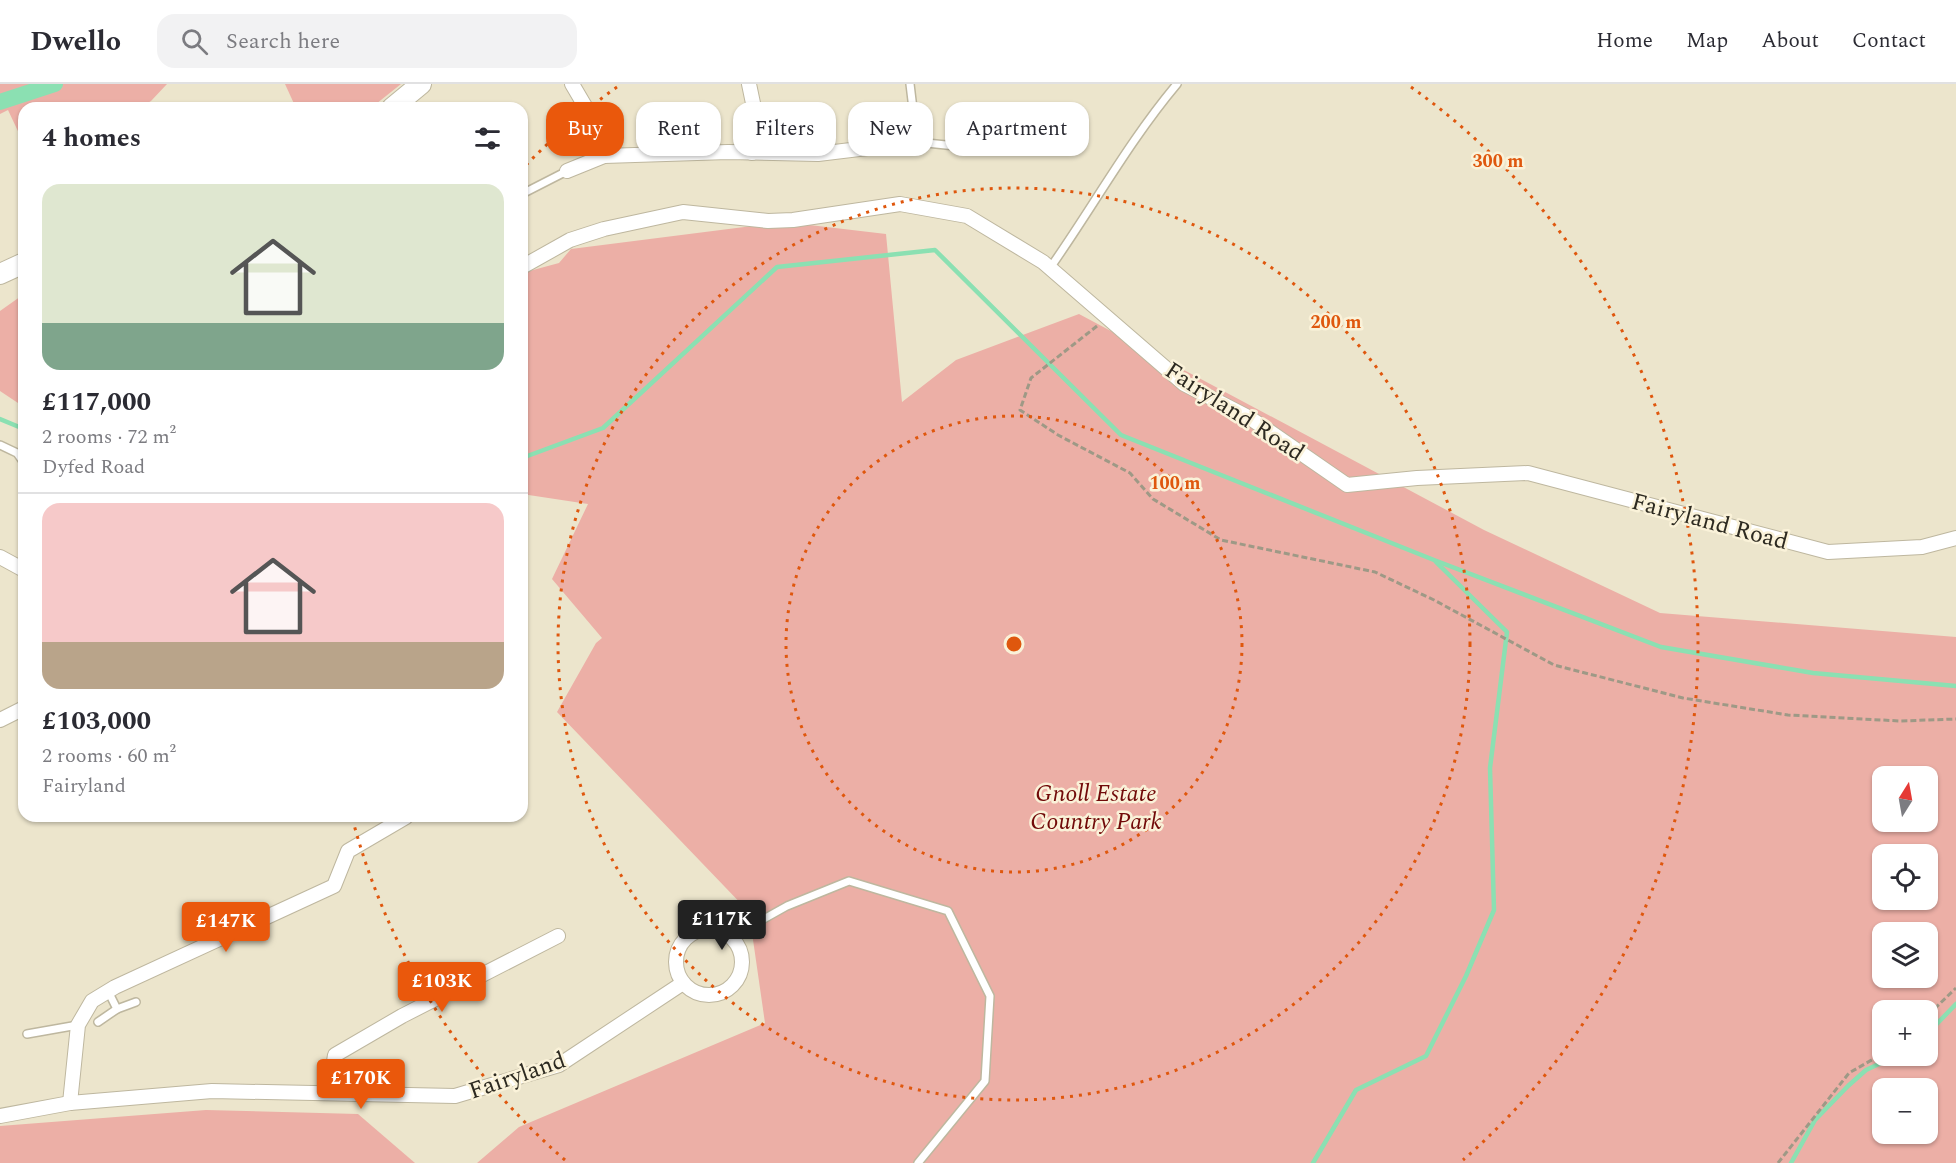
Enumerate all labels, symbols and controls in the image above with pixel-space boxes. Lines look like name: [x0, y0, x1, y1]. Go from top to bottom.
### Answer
search box: [157, 14, 577, 68]
text: Dwello: [30, 20, 121, 63]
icon: search: [178, 25, 211, 58]
text: Search here: [226, 25, 340, 58]
text: Home: [1596, 25, 1653, 57]
text: Map: [1686, 25, 1728, 57]
text: About: [1761, 25, 1819, 57]
text: Contact: [1852, 25, 1926, 57]
chip: Buy: [546, 102, 624, 156]
chip: Rent: [636, 102, 721, 156]
chip: Filters: [733, 102, 836, 156]
chip: New: [848, 102, 933, 156]
chip: Apartment: [945, 102, 1089, 156]
text: 4 homes: [42, 118, 141, 158]
icon: filters: [471, 122, 504, 155]
text: 300 m: [1472, 148, 1524, 175]
icon: home: [219, 223, 327, 331]
text: 200 m: [1310, 309, 1362, 336]
street label: Fairyland Road: [1157, 353, 1312, 471]
text: £117,000: [42, 382, 151, 422]
text: 2 rooms · 72 m²: [42, 422, 176, 452]
text: Dyfed Road: [42, 452, 145, 482]
text: 100 m: [1149, 470, 1201, 497]
street label: Fairyland Road: [1627, 484, 1792, 560]
icon: home: [219, 542, 327, 650]
centre of rings: [1004, 634, 1024, 654]
text: £103,000: [42, 701, 151, 741]
text: 2 rooms · 60 m²: [42, 741, 176, 771]
north arrow: [1872, 766, 1938, 832]
map controls: [1872, 766, 1938, 1144]
text: Fairyland: [42, 771, 126, 801]
park label: Gnoll Estate Country Park: [1030, 776, 1162, 840]
button: locate: [1872, 844, 1938, 910]
pin: £117K: [680, 900, 764, 951]
pin: £147K: [184, 902, 268, 953]
text: £117K: [692, 904, 752, 934]
text: £147K: [196, 906, 256, 936]
button: layers: [1872, 922, 1938, 988]
pin: £103K: [400, 962, 484, 1013]
text: £103K: [412, 966, 472, 996]
button: +: [1872, 1000, 1938, 1066]
street label: Fairyland: [464, 1043, 571, 1109]
pin: £170K: [319, 1059, 403, 1110]
text: £170K: [331, 1063, 391, 1093]
button: −: [1872, 1078, 1938, 1144]

